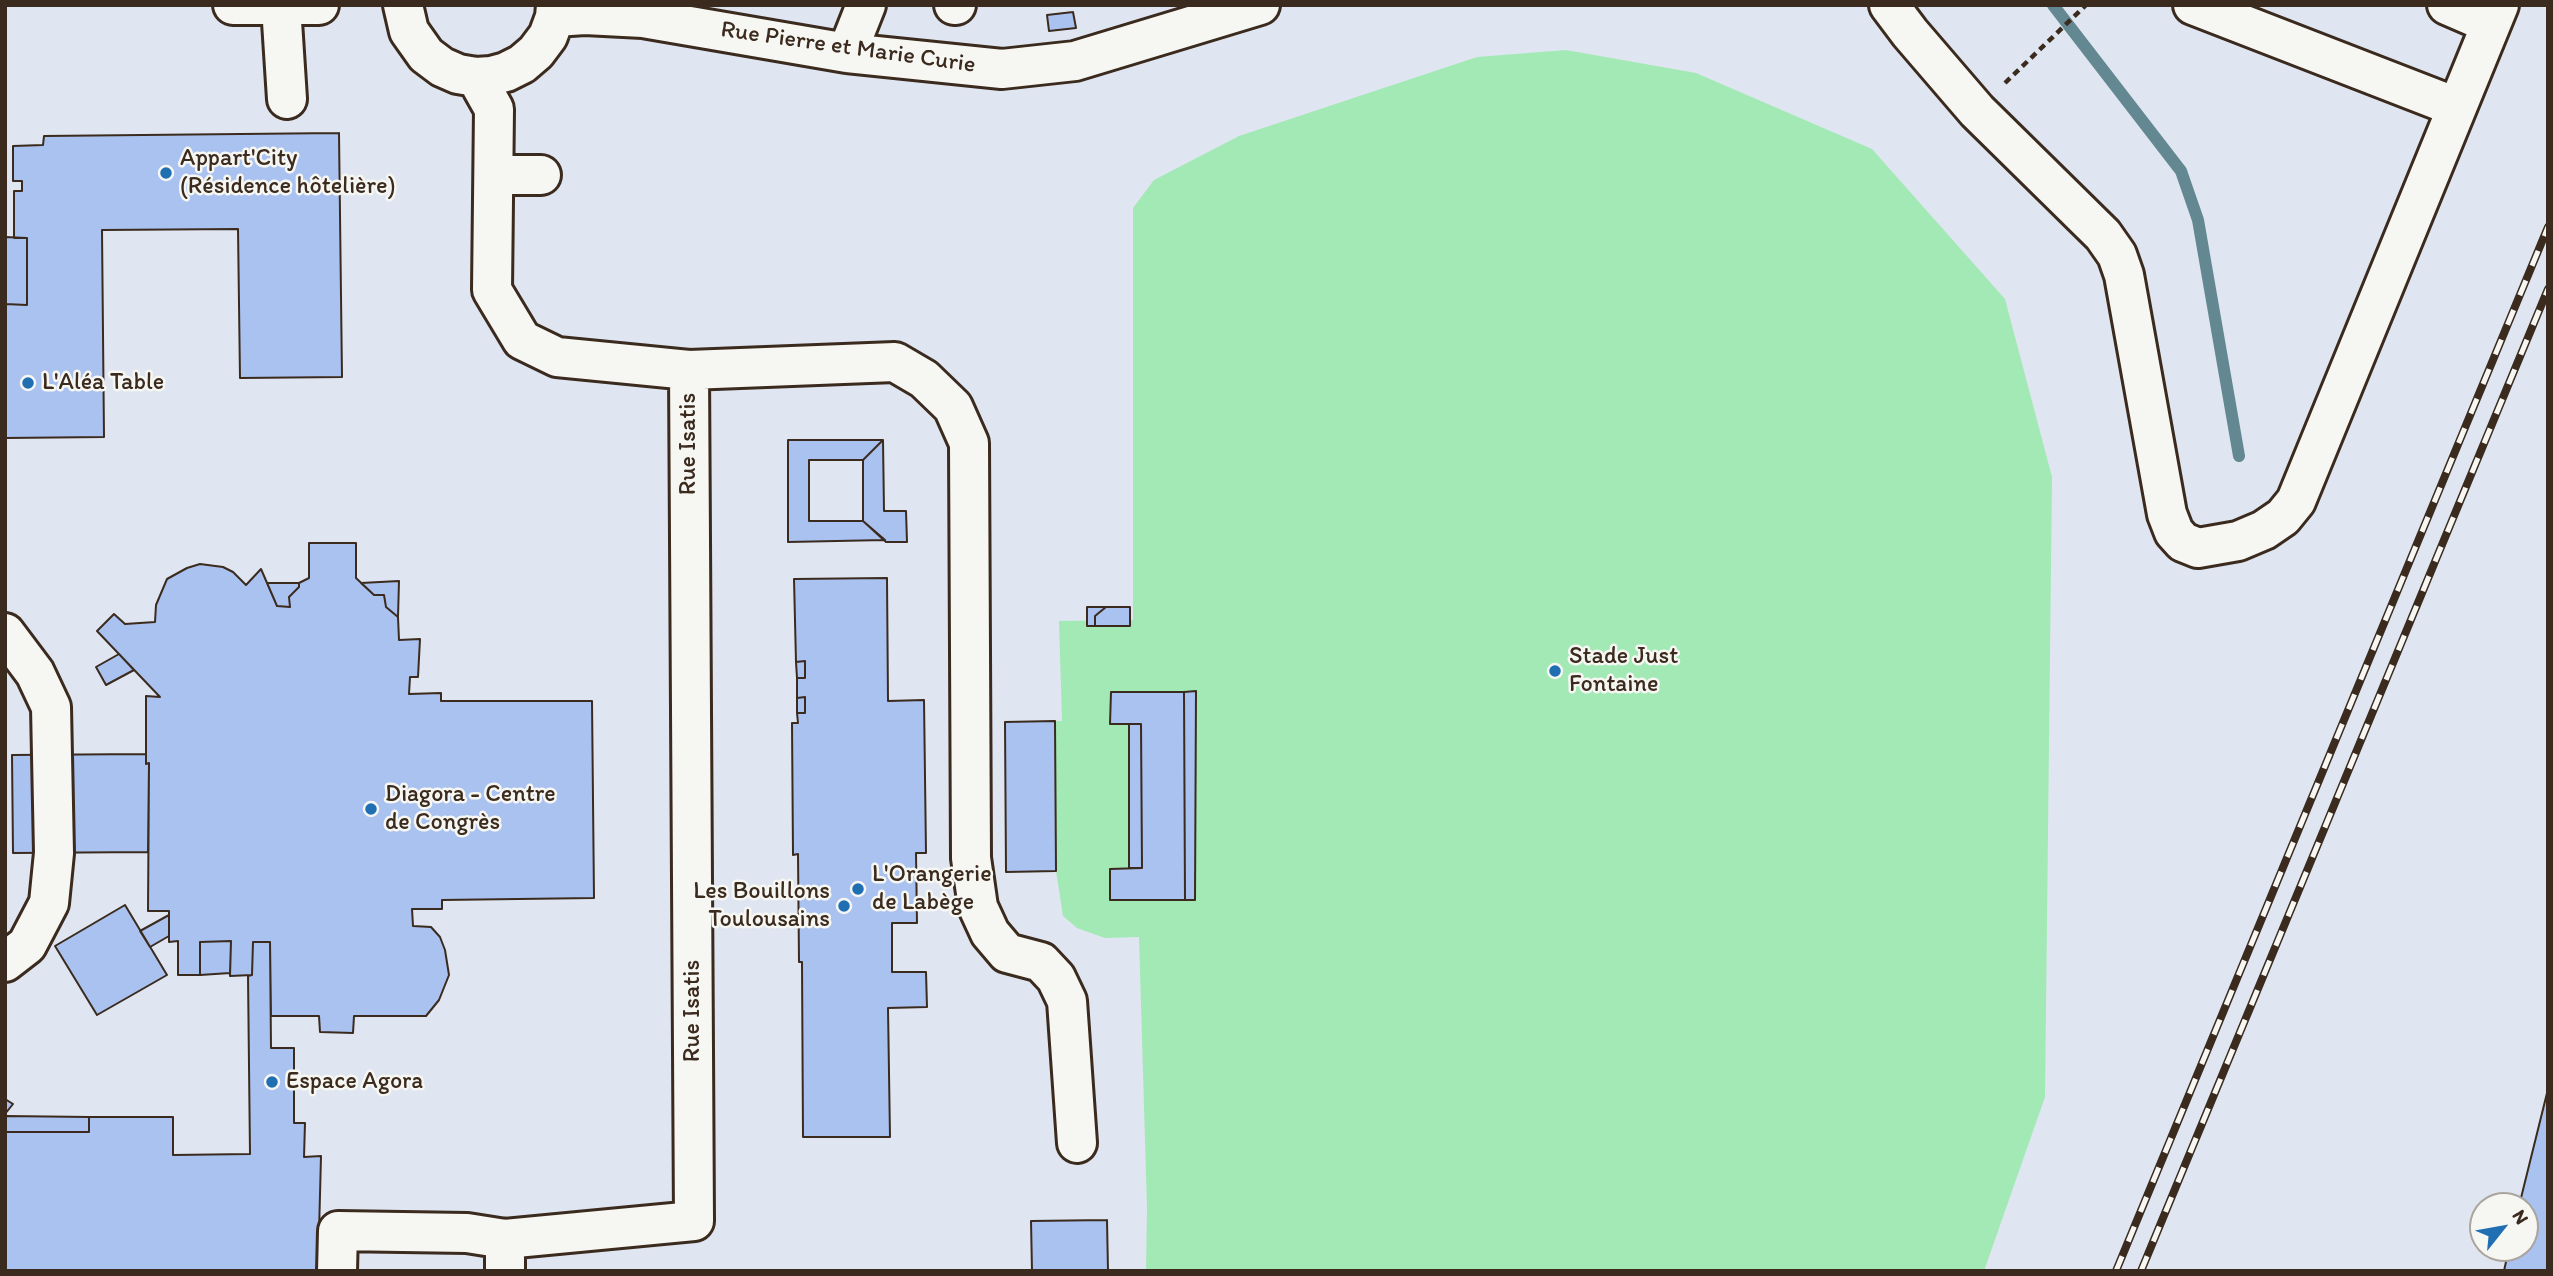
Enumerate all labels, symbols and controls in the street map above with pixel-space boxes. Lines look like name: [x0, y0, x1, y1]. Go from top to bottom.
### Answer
street label: Rue Pierre et Marie Curie: [719, 16, 977, 80]
place label: Appart'City (Résidence hôtelière): [180, 145, 395, 201]
marker: Appart'City (Résidence hôtelière): [158, 165, 174, 181]
place label: L'Aléa Table: [42, 369, 164, 397]
marker: L'Aléa Table: [20, 375, 36, 391]
street label: Rue Isatis: [675, 393, 703, 495]
place label: Stade Just Fontaine: [1569, 643, 1678, 699]
marker: Stade Just Fontaine: [1547, 663, 1563, 679]
place label: Diagora - Centre de Congrès: [385, 781, 556, 837]
marker: Diagora - Centre de Congrès: [363, 801, 379, 817]
place label: L'Orangerie de Labège: [872, 861, 992, 917]
place label: Les Bouillons Toulousains: [693, 878, 830, 934]
marker: L'Orangerie de Labège: [850, 881, 866, 897]
marker: Les Bouillons Toulousains: [836, 898, 852, 914]
street label: Rue Isatis: [679, 960, 707, 1062]
place label: Espace Agora: [286, 1068, 423, 1096]
marker: Espace Agora: [264, 1074, 280, 1090]
north arrow: [2469, 1192, 2539, 1262]
text: N: [2508, 1206, 2534, 1228]

